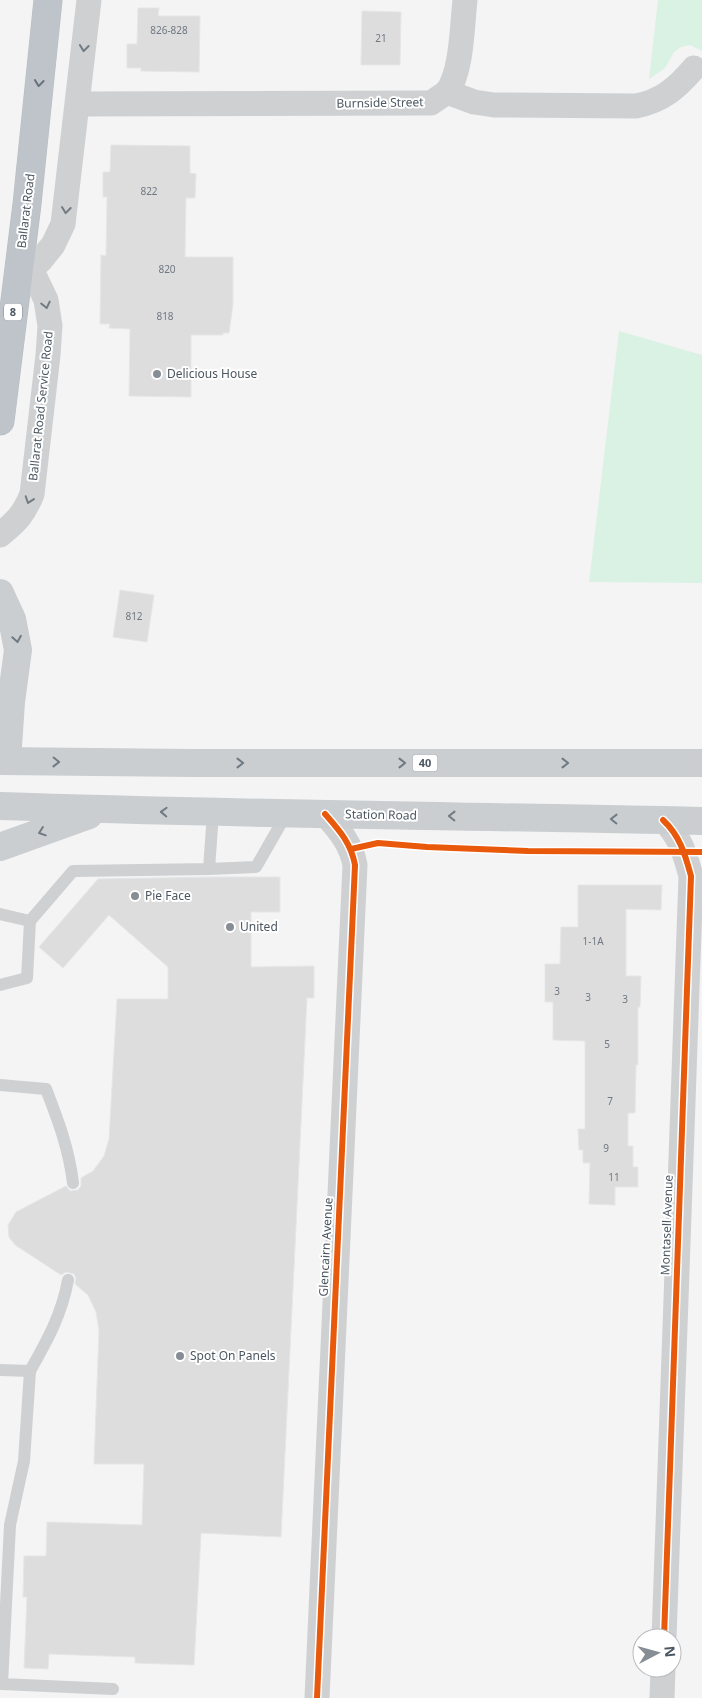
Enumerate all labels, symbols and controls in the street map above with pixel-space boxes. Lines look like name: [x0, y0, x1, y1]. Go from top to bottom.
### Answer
house number: 826-828: [150, 23, 188, 37]
house number: 21: [375, 31, 387, 45]
one-way arrow: [79, 45, 90, 53]
one-way arrow: [34, 80, 45, 88]
street label: Burnside Street: [336, 93, 424, 112]
street label: Ballarat Road: [12, 173, 39, 249]
house number: 822: [140, 184, 158, 198]
one-way arrow: [61, 206, 72, 214]
house number: 820: [158, 262, 176, 276]
one-way arrow: [40, 300, 51, 309]
road number: 8: [4, 304, 22, 320]
house number: 818: [156, 309, 174, 323]
street label: Ballarat Road Service Road: [24, 330, 57, 482]
place label: Delicious House: [167, 365, 257, 382]
marker: Delicious House: [151, 368, 163, 380]
one-way arrow: [25, 496, 35, 504]
house number: 812: [125, 609, 143, 623]
one-way arrow: [11, 634, 21, 643]
road number: 40: [412, 754, 438, 771]
one-way arrow: [52, 757, 60, 767]
one-way arrow: [236, 758, 244, 768]
one-way arrow: [399, 758, 407, 768]
one-way arrow: [562, 758, 569, 768]
street label: Station Road: [345, 805, 417, 824]
one-way arrow: [160, 806, 168, 817]
one-way arrow: [448, 811, 456, 821]
one-way arrow: [610, 814, 618, 824]
one-way arrow: [39, 826, 47, 836]
place label: Pie Face: [145, 887, 191, 904]
marker: Pie Face: [129, 890, 141, 902]
place label: United: [240, 918, 278, 935]
marker: United: [224, 921, 236, 933]
house number: 1-1A: [582, 934, 604, 948]
house number: 3: [554, 984, 560, 998]
house number: 3: [585, 990, 591, 1004]
house number: 3: [622, 992, 628, 1006]
house number: 5: [604, 1037, 610, 1051]
house number: 7: [607, 1094, 613, 1108]
house number: 9: [603, 1141, 609, 1155]
house number: 11: [608, 1170, 620, 1184]
street label: Montasell Avenue: [656, 1174, 677, 1276]
street label: Glencairn Avenue: [314, 1197, 337, 1297]
place label: Spot On Panels: [190, 1347, 276, 1364]
marker: Spot On Panels: [174, 1350, 186, 1362]
north arrow: [632, 1628, 682, 1678]
text: N: [660, 1645, 680, 1658]

